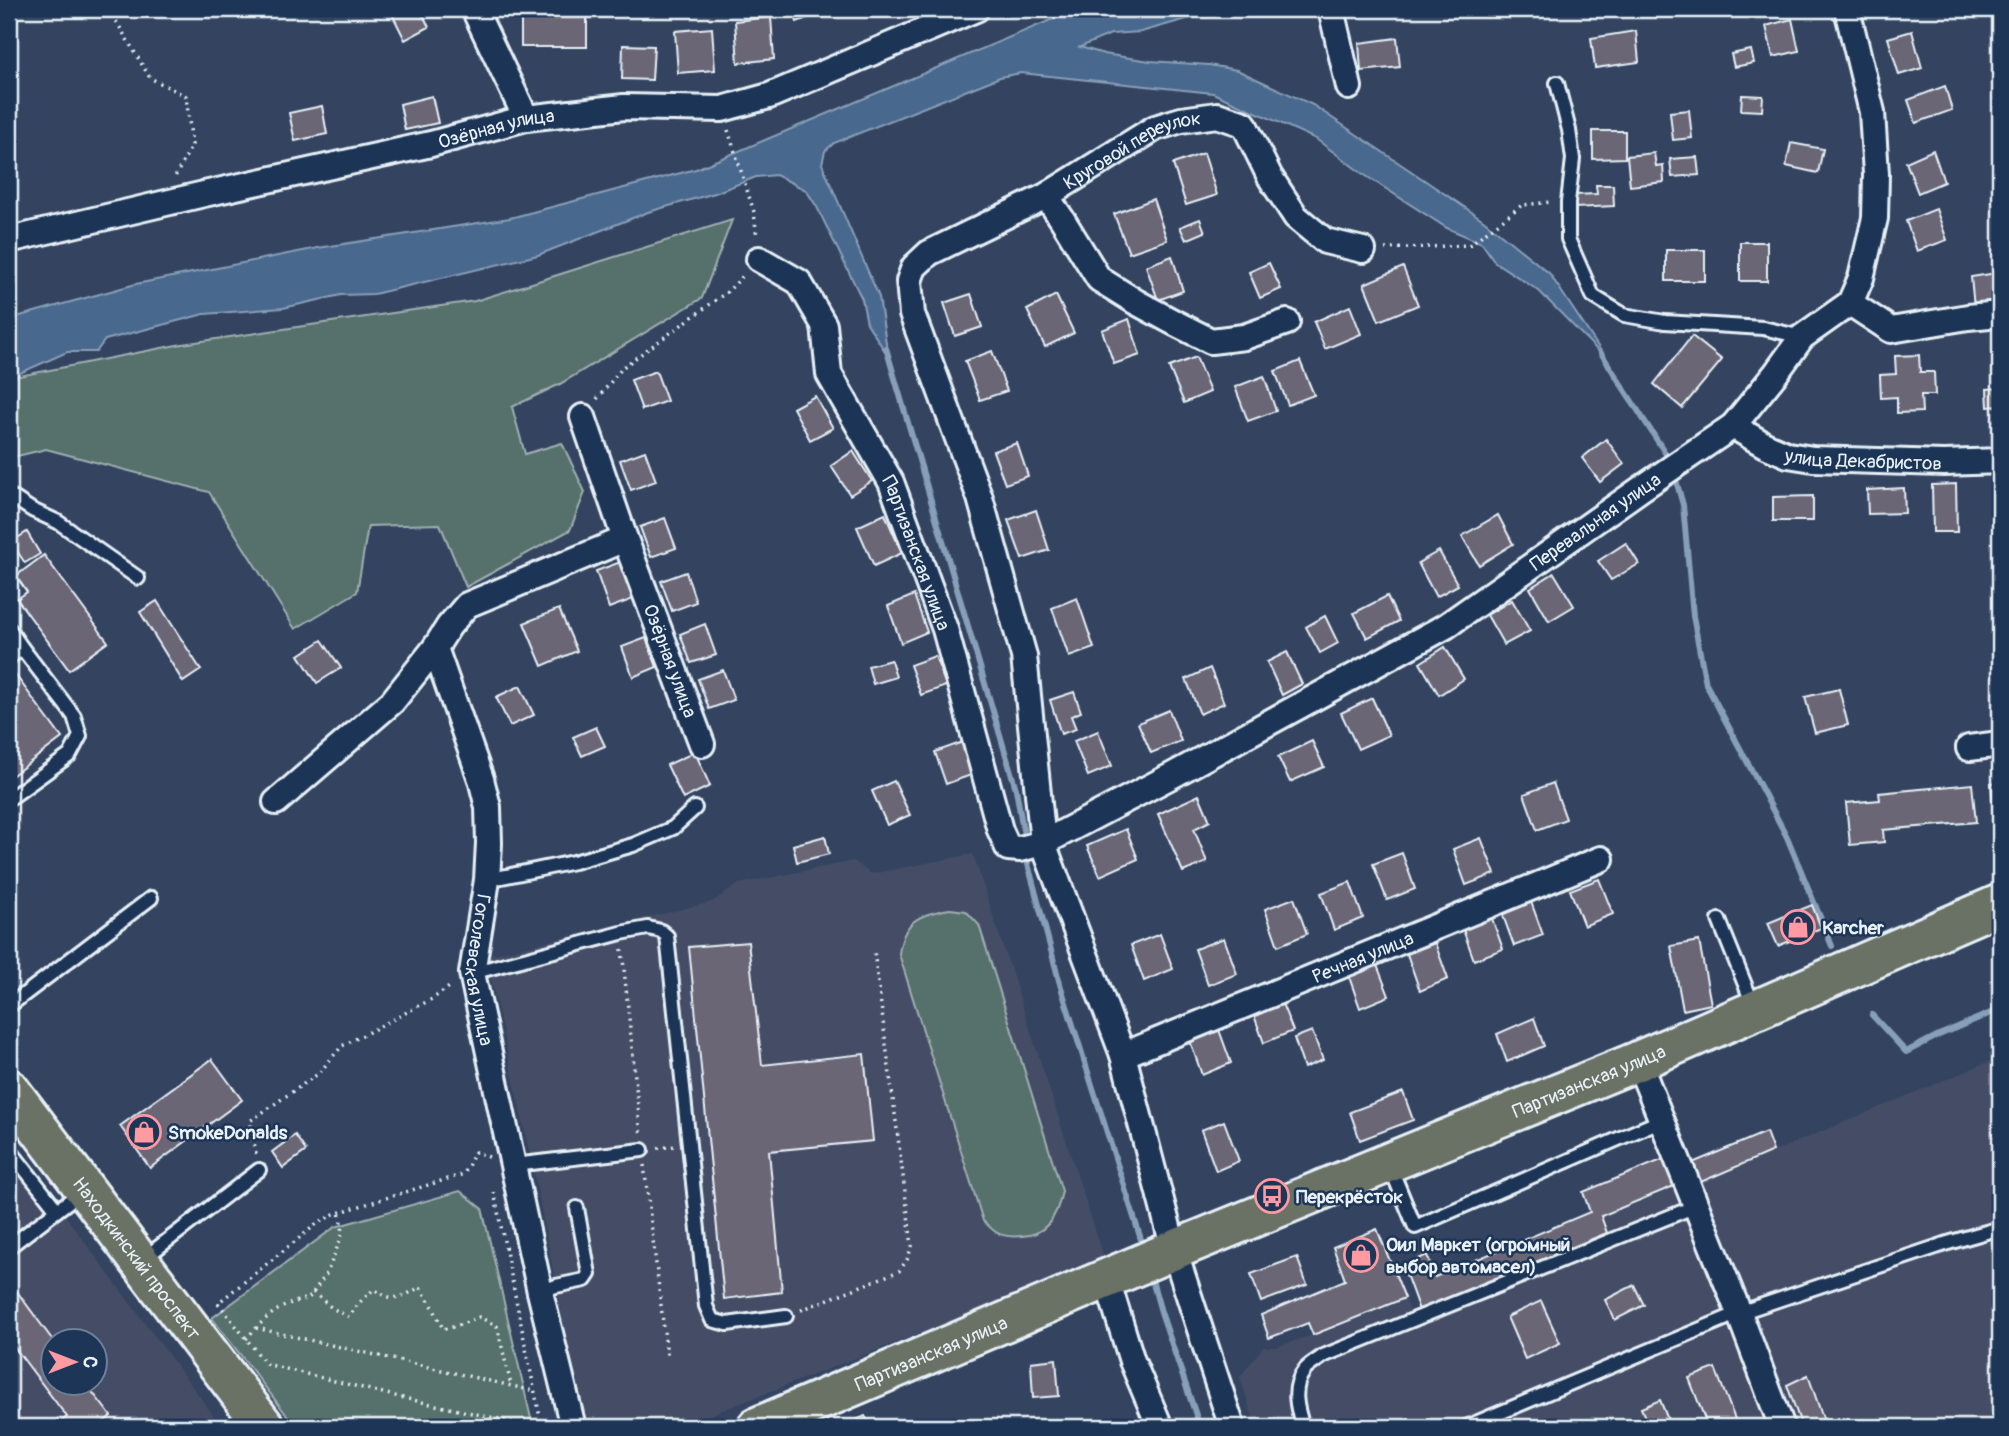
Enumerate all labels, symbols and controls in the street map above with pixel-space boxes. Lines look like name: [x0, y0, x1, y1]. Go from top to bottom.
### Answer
street label: Озёрная улица: [435, 104, 556, 155]
street label: Круговой переулок: [1059, 106, 1202, 195]
street label: улица Декабристов: [1782, 444, 1942, 476]
street label: Перевальная улица: [1525, 468, 1666, 576]
street label: Партизанская улица: [877, 471, 956, 634]
street label: Озёрная улица: [638, 601, 702, 721]
street label: Гоголевская улица: [458, 892, 498, 1048]
shop icon: Karcher: [1779, 908, 1817, 946]
place label: Karcher: [1822, 916, 1884, 940]
street label: Речная улица: [1309, 926, 1417, 989]
street label: Партизанская улица: [1509, 1039, 1670, 1124]
shop icon: SmokeDonalds: [125, 1113, 163, 1151]
place label: SmokeDonalds: [168, 1121, 288, 1145]
street label: Находкинский проспект: [67, 1173, 206, 1345]
bus stop icon: Перекрёсток: [1253, 1177, 1291, 1215]
place label: Перекрёсток: [1296, 1185, 1403, 1209]
place label: Оил Маркет (огромный выбор автомасел): [1386, 1233, 1570, 1279]
shop icon: Оил Маркет (огромный выбор автомасел): [1342, 1236, 1380, 1274]
street label: Партизанская улица: [851, 1311, 1011, 1397]
north arrow: [38, 1328, 108, 1398]
text: С: [78, 1356, 102, 1368]

